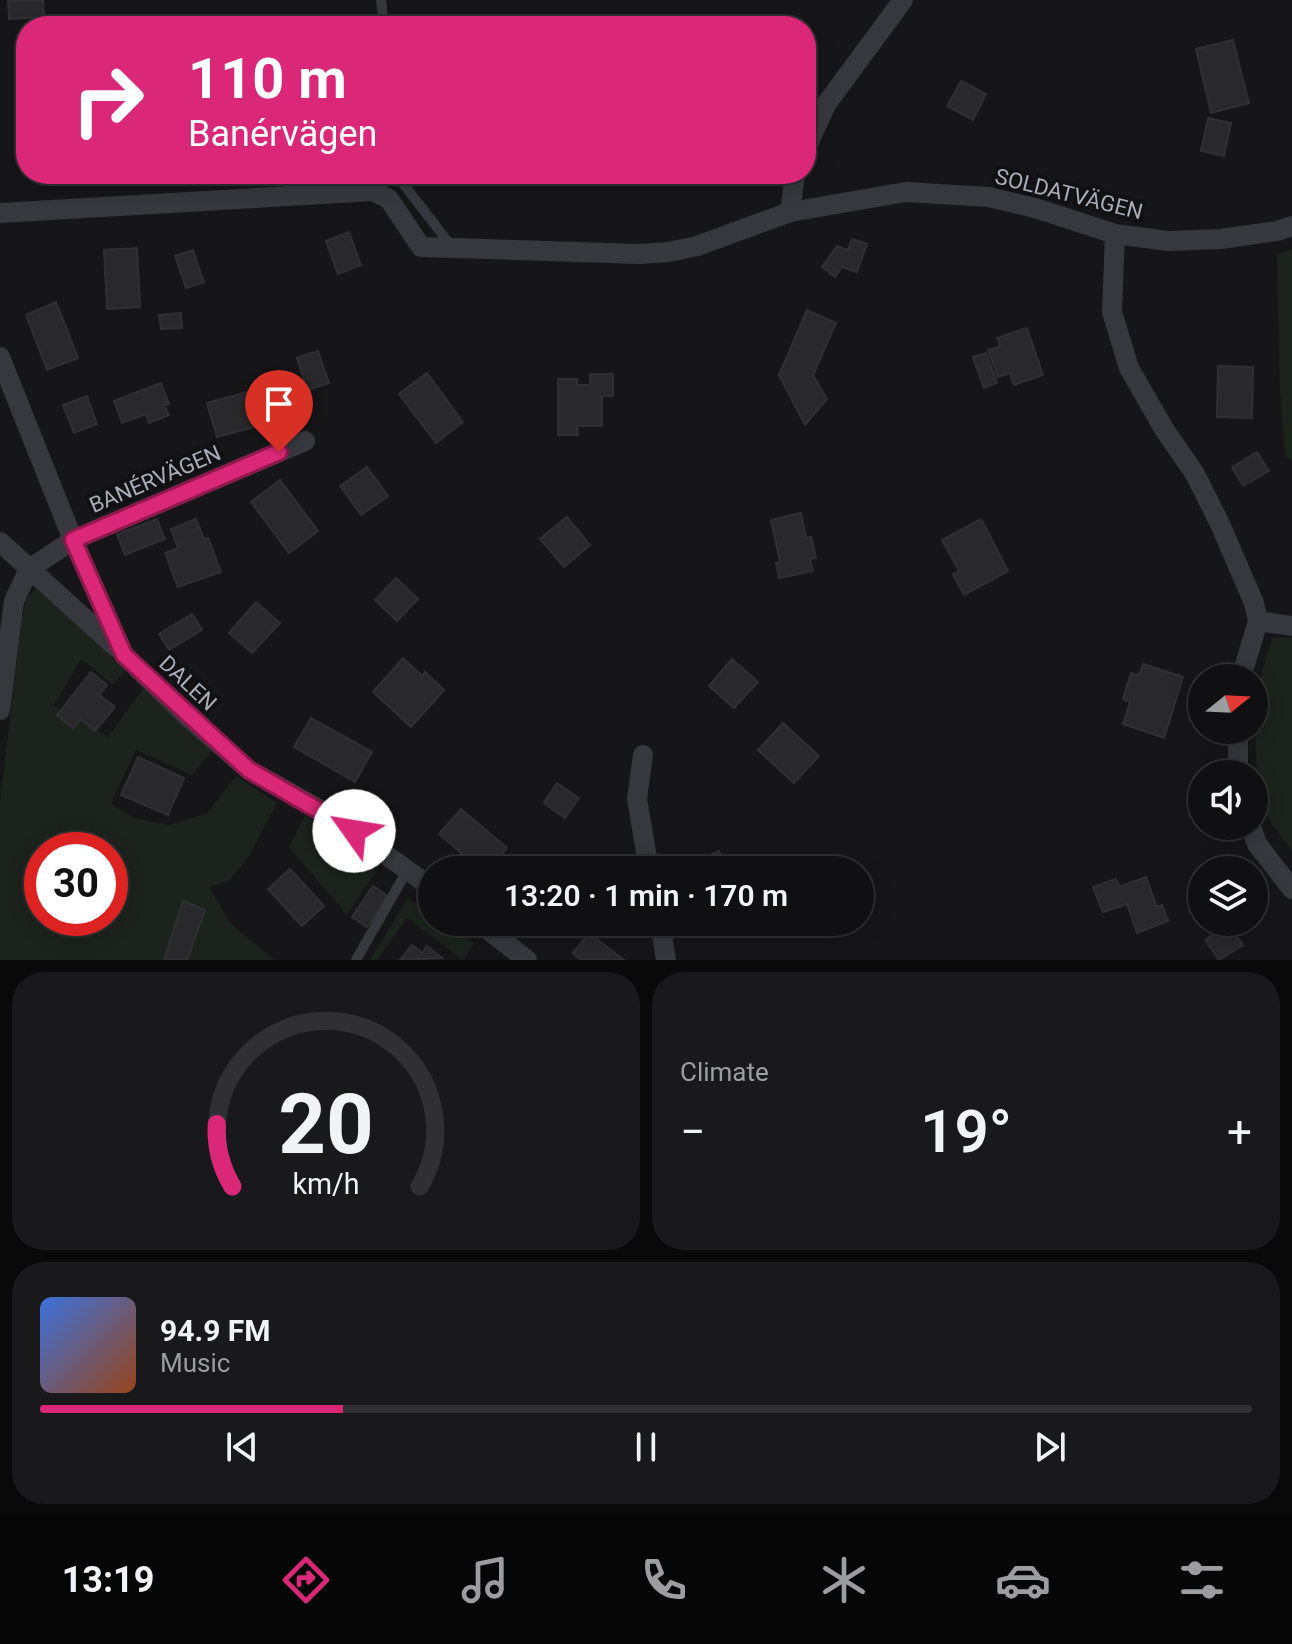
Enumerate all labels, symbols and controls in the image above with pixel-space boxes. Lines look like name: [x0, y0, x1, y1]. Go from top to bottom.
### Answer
text: 110 m: [188, 46, 347, 112]
icon: right: [56, 48, 160, 152]
text: Banérvägen: [188, 113, 377, 155]
street label: SOLDATVÄGEN: [993, 164, 1145, 224]
pin: [245, 370, 313, 452]
icon: arrive: [257, 382, 301, 426]
street label: BANÉRVÄGEN: [86, 440, 224, 518]
street label: DALEN: [154, 650, 222, 716]
north arrow: [1188, 664, 1268, 744]
map controls: [1188, 664, 1268, 936]
button: sound: [1188, 760, 1268, 840]
position arrow: [312, 789, 396, 873]
speed limit sign: 30: [24, 832, 128, 936]
button: layers: [1188, 856, 1268, 936]
text: 13:20 · 1 min · 170 m: [504, 878, 788, 913]
text: Climate: [680, 1057, 769, 1087]
text: 20: [278, 1076, 374, 1173]
text: 19°: [920, 1096, 1012, 1167]
text: −: [680, 1106, 705, 1158]
text: +: [1227, 1106, 1252, 1158]
text: km/h: [292, 1167, 360, 1201]
text: 94.9 FM: [160, 1313, 271, 1348]
text: Music: [160, 1348, 230, 1378]
icon: previous: [220, 1425, 264, 1469]
icon: pause: [624, 1425, 668, 1469]
icon: next: [1028, 1425, 1072, 1469]
icon: directions: [278, 1552, 334, 1608]
icon: music: [457, 1552, 513, 1608]
icon: phone: [636, 1552, 692, 1608]
icon: climate: [816, 1552, 872, 1608]
icon: car: [995, 1552, 1051, 1608]
icon: filters: [1174, 1552, 1230, 1608]
text: 13:19: [62, 1559, 154, 1601]

